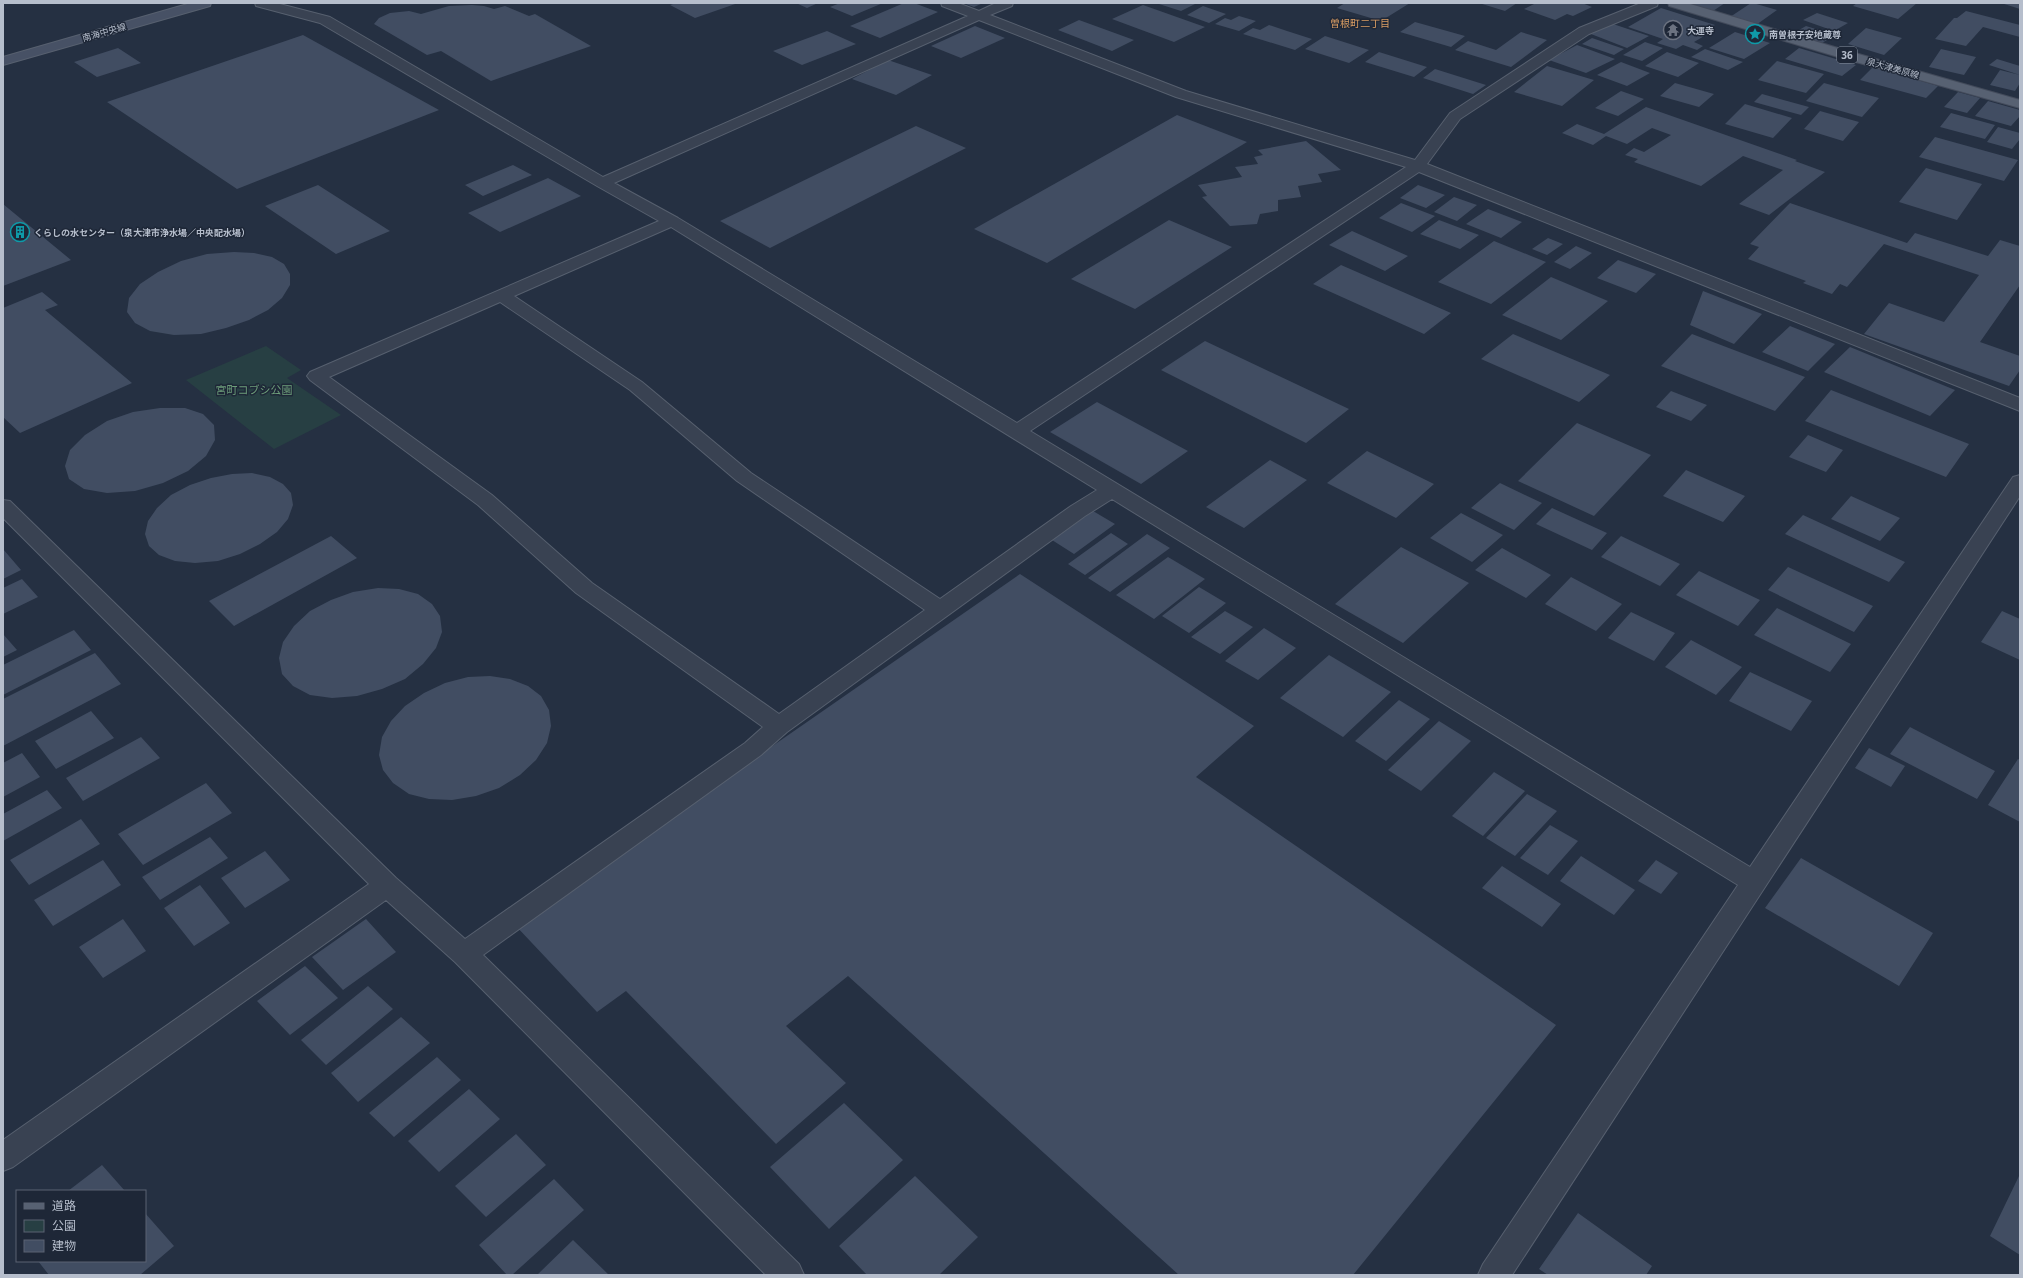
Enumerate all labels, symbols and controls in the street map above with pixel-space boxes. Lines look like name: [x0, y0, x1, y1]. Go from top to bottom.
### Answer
district label: 曽根町二丁目: [1330, 16, 1390, 30]
street label: 南海中央線: [81, 19, 128, 44]
temple icon: 大運寺: [1662, 19, 1684, 41]
place icon: 南曽根子安地蔵尊: [1744, 23, 1766, 45]
place label: 大運寺: [1687, 24, 1714, 37]
place label: 南曽根子安地蔵尊: [1769, 28, 1841, 41]
road number: 36: [1837, 47, 1857, 63]
street label: 泉大津美原線: [1865, 54, 1922, 82]
building icon: くらしの水センター（泉大津市浄水場／中央配水場）: [9, 221, 31, 243]
place label: くらしの水センター（泉大津市浄水場／中央配水場）: [34, 226, 250, 239]
park label: 宮町コブシ公園: [216, 382, 293, 397]
legend: [16, 1190, 146, 1262]
text: 道路: [52, 1197, 76, 1214]
text: 公園: [52, 1217, 76, 1234]
text: 建物: [52, 1237, 76, 1254]

